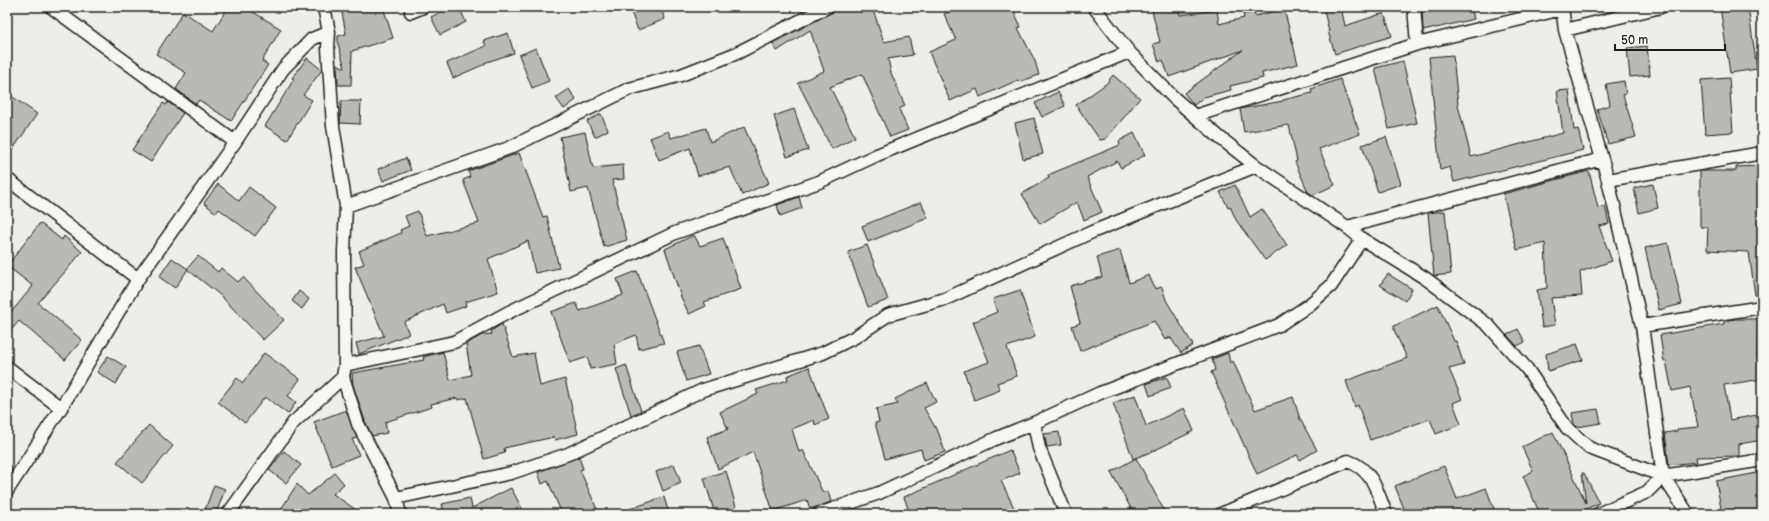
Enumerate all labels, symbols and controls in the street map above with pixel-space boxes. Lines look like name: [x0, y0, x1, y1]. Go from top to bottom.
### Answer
scale bar: [1615, 26, 1725, 52]
text: 50 m: [1621, 33, 1648, 48]

